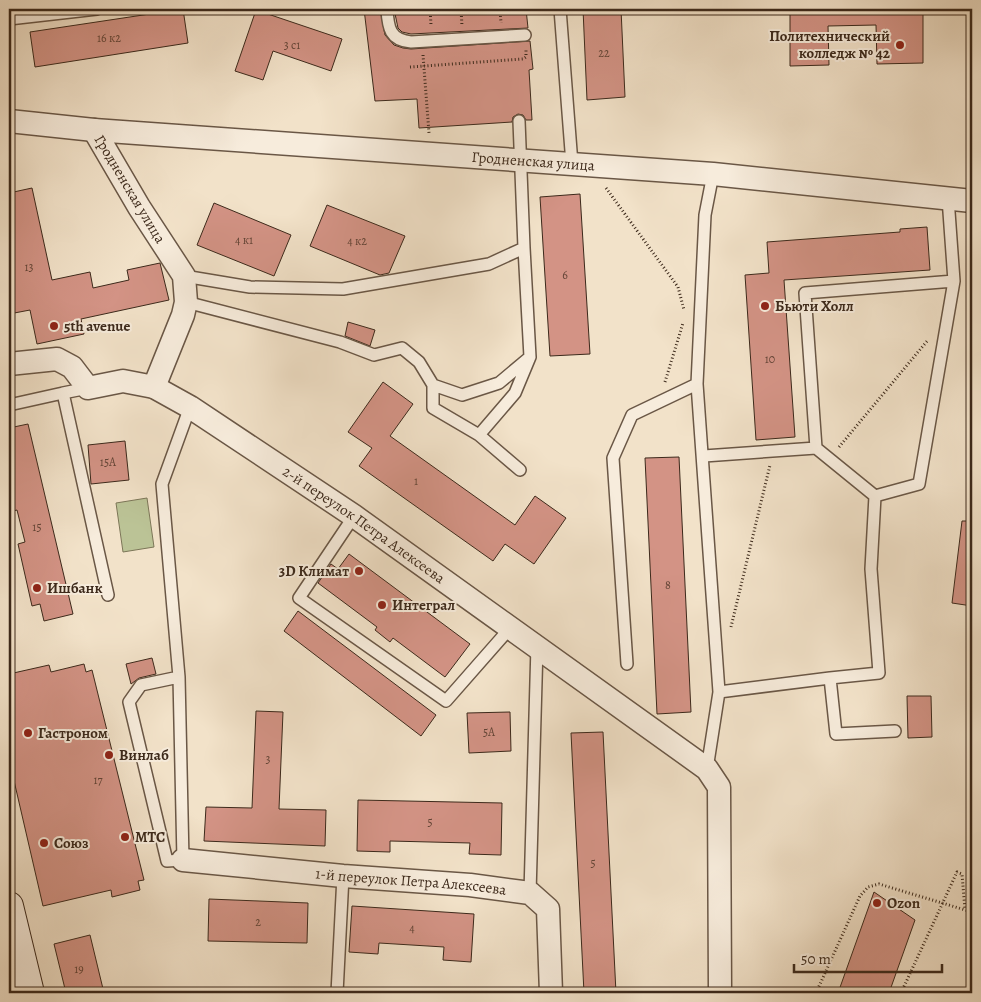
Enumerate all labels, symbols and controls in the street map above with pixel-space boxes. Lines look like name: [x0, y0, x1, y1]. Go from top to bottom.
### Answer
place label: Политехнический колледж № 42: [769, 26, 891, 63]
house number: 16 к2: [97, 30, 121, 46]
house number: 3 с1: [284, 37, 300, 53]
marker: Политехнический колледж № 42: [894, 39, 906, 51]
house number: 22: [598, 45, 610, 61]
street label: Гродненская улица: [90, 131, 170, 247]
street label: Гродненская улица: [471, 147, 596, 176]
house number: 4 к1: [235, 232, 253, 248]
house number: 4 к2: [347, 233, 367, 249]
house number: 13: [24, 259, 34, 275]
house number: 6: [562, 267, 568, 283]
place label: Бьюти Холл: [775, 296, 854, 316]
marker: Бьюти Холл: [759, 300, 771, 312]
place label: 5th avenue: [64, 316, 131, 336]
marker: 5th avenue: [48, 320, 60, 332]
house number: 10: [765, 351, 775, 367]
house number: 15А: [100, 454, 117, 470]
street label: 2-й переулок Петра Алексеева: [279, 461, 449, 588]
house number: 1: [414, 473, 418, 489]
house number: 15: [32, 519, 42, 535]
place label: 3D Климат: [279, 561, 349, 581]
marker: 3D Климат: [353, 565, 365, 577]
house number: 8: [665, 577, 671, 593]
place label: Ишбанк: [47, 578, 103, 598]
marker: Ишбанк: [31, 582, 43, 594]
place label: Интеграл: [392, 595, 455, 615]
marker: Интеграл: [376, 599, 388, 611]
place label: Гастроном: [38, 723, 108, 743]
house number: 5А: [483, 724, 496, 740]
marker: Гастроном: [22, 727, 34, 739]
place label: Винлаб: [119, 745, 169, 765]
marker: Винлаб: [103, 749, 115, 761]
house number: 3: [266, 751, 271, 767]
house number: 17: [93, 772, 104, 788]
house number: 5: [427, 814, 433, 830]
place label: МТС: [135, 827, 165, 847]
marker: МТС: [119, 831, 131, 843]
place label: Союз: [54, 833, 89, 853]
marker: Союз: [38, 837, 50, 849]
house number: 5: [590, 855, 596, 871]
street label: 1-й переулок Петра Алексеева: [315, 863, 508, 900]
place label: Ozon: [887, 893, 921, 913]
marker: Ozon: [871, 897, 883, 909]
house number: 2: [255, 914, 261, 930]
house number: 4: [409, 920, 415, 936]
scale bar: [794, 942, 941, 974]
text: 50 m: [801, 949, 831, 969]
house number: 19: [74, 961, 84, 977]

